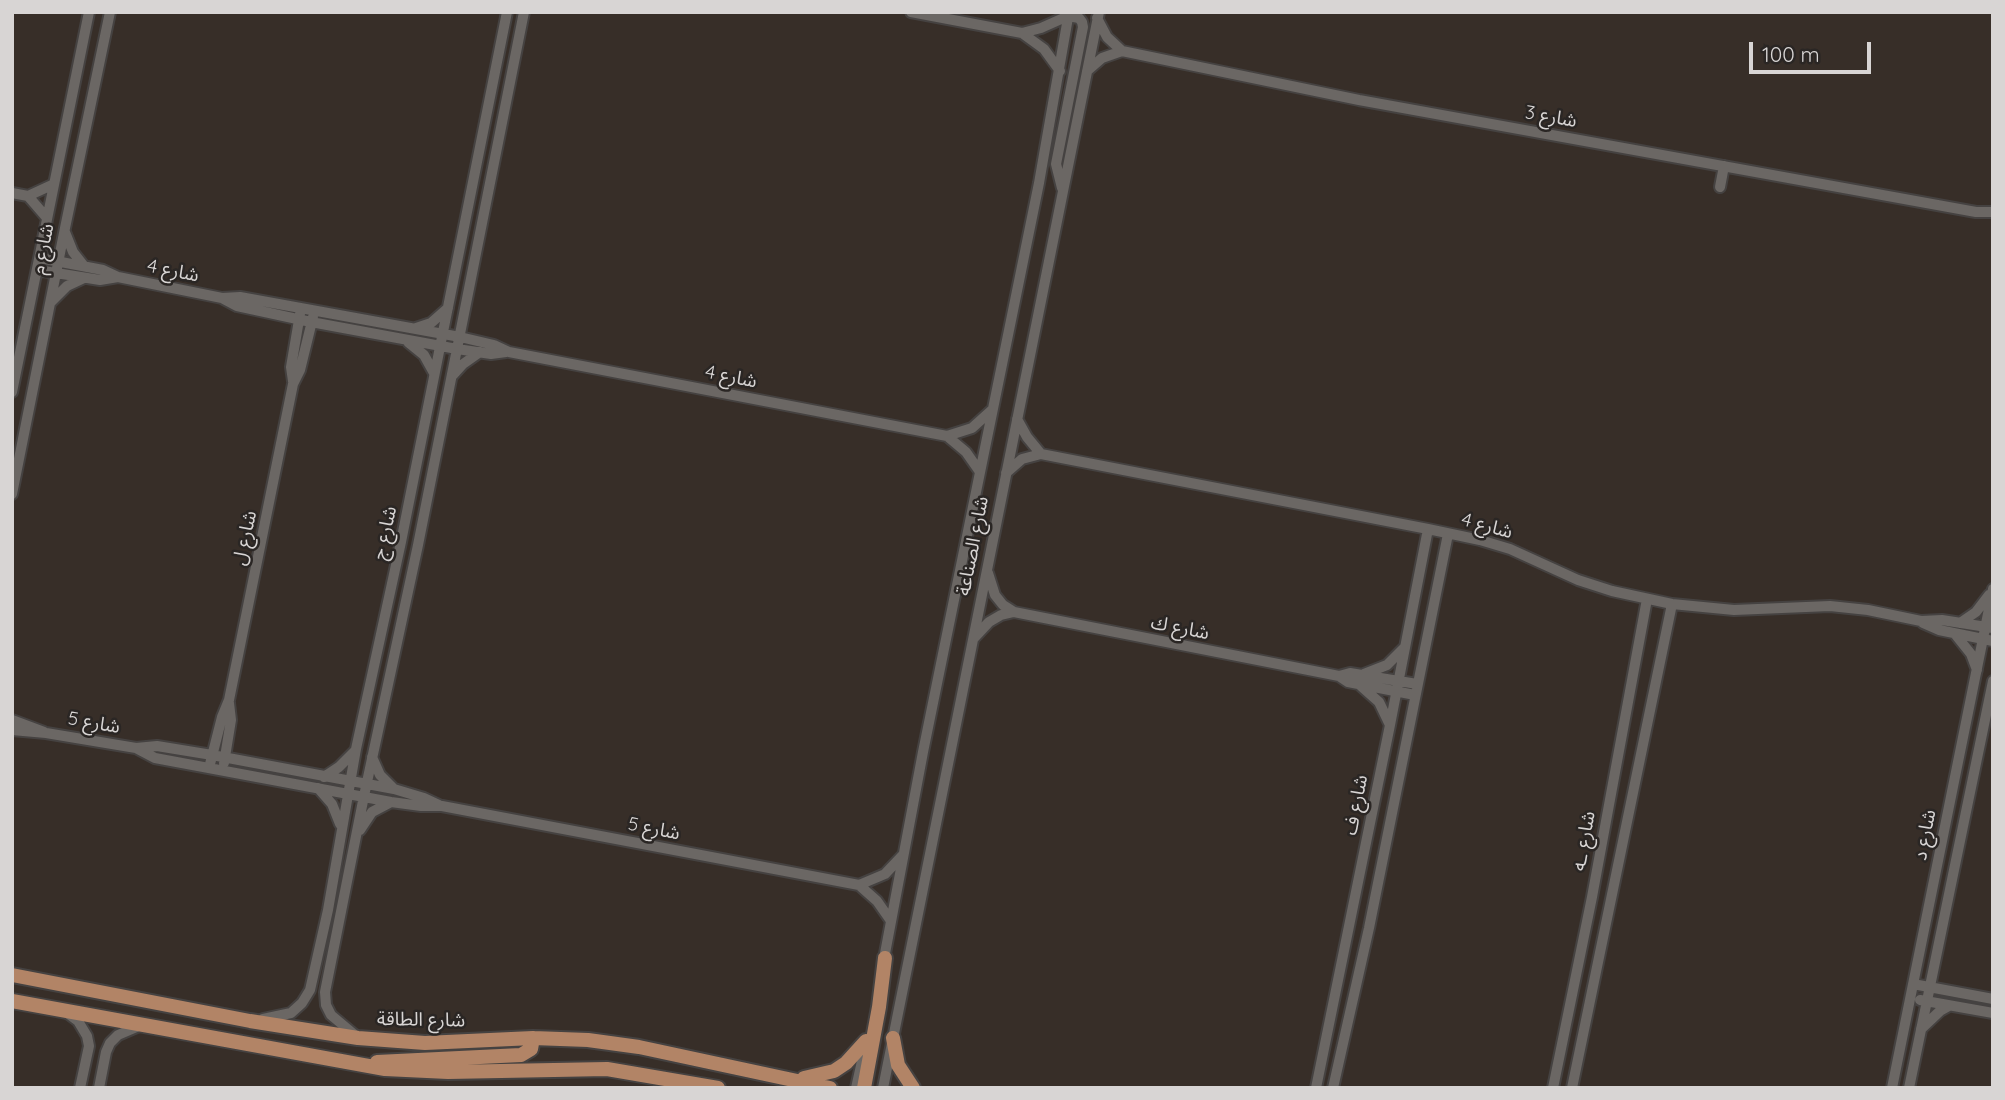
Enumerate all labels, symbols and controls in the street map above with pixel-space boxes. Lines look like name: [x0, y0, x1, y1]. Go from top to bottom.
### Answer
scale bar: [1753, 28, 1876, 72]
text: 100 m: [1762, 41, 1820, 67]
street label: شارع 3: [1523, 101, 1579, 133]
street label: شارع م: [27, 222, 59, 276]
street label: شارع 4: [145, 255, 201, 287]
street label: شارع 4: [703, 361, 759, 393]
street label: شارع الصناعة: [952, 494, 994, 598]
street label: شارع ج: [368, 504, 402, 562]
street label: شارع 4: [1459, 508, 1515, 544]
street label: شارع ل: [228, 509, 262, 567]
street label: شارع ك: [1149, 611, 1211, 645]
street label: شارع 5: [66, 707, 122, 739]
street label: شارع ف: [1339, 773, 1373, 837]
street label: شارع د: [1909, 808, 1941, 862]
street label: شارع ـه: [1568, 809, 1600, 873]
street label: شارع 5: [626, 813, 682, 845]
street label: شارع الطاقة: [377, 1008, 465, 1032]

